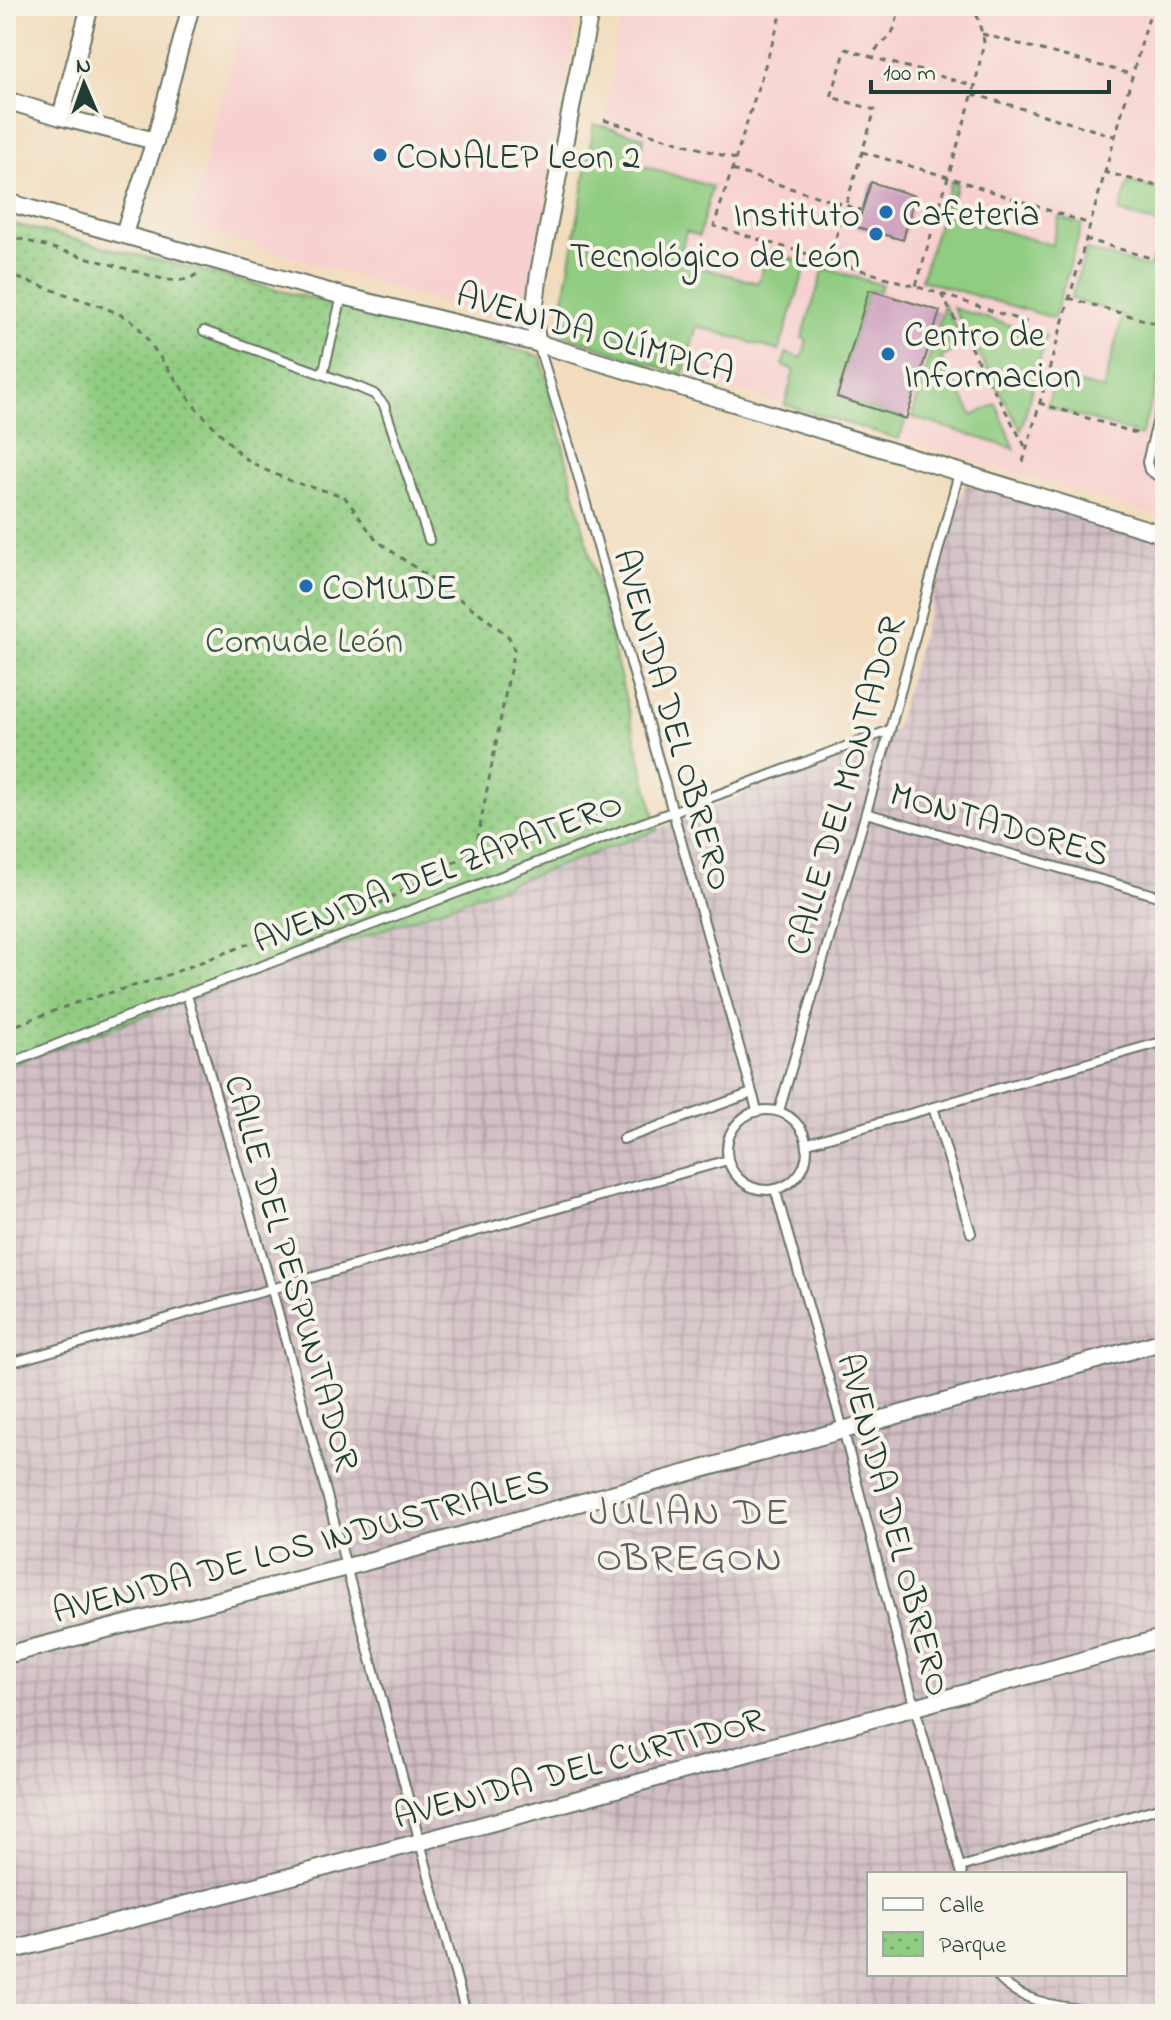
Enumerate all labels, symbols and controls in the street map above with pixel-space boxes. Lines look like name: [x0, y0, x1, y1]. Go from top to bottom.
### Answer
north arrow: [44, 44, 124, 124]
scale bar: [871, 44, 1109, 94]
text: N: [75, 51, 91, 83]
text: 100 m: [883, 57, 936, 92]
place label: CONALEP Leon 2: [396, 133, 640, 186]
marker: CONALEP Leon 2: [371, 146, 389, 164]
place label: Cafeteria: [902, 190, 1039, 243]
place label: Instituto Tecnológico de León: [569, 191, 860, 285]
marker: Cafeteria: [877, 203, 895, 221]
marker: Instituto Tecnológico de León: [867, 225, 885, 243]
street label: AVENIDA OLÍMPICA: [449, 270, 740, 400]
place label: Centro de Informacion: [904, 311, 1081, 405]
marker: Centro de Informacion: [879, 345, 897, 363]
street label: AVENIDA DEL OBRERO: [597, 543, 745, 897]
place label: COMUDE: [322, 564, 457, 617]
marker: COMUDE: [297, 577, 315, 595]
street label: CALLE DEL MONTADOR: [774, 610, 921, 962]
park label: Comude León: [205, 617, 403, 670]
street label: MONTADORES: [883, 770, 1114, 883]
street label: AVENIDA DEL ZAPATERO: [246, 779, 631, 969]
street label: CALLE DEL PESPUNTADOR: [208, 1069, 372, 1478]
street label: AVENIDA DEL OBRERO: [820, 1348, 963, 1702]
street label: AVENIDA DE LOS INDUSTRIALES: [47, 1456, 555, 1640]
district label: JULIAN DE OBREGON: [589, 1485, 791, 1590]
street label: AVENIDA DEL CURTIDOR: [388, 1695, 770, 1845]
legend: [867, 1872, 1127, 1976]
text: Calle: [939, 1889, 984, 1924]
text: Parque: [939, 1929, 1006, 1964]

